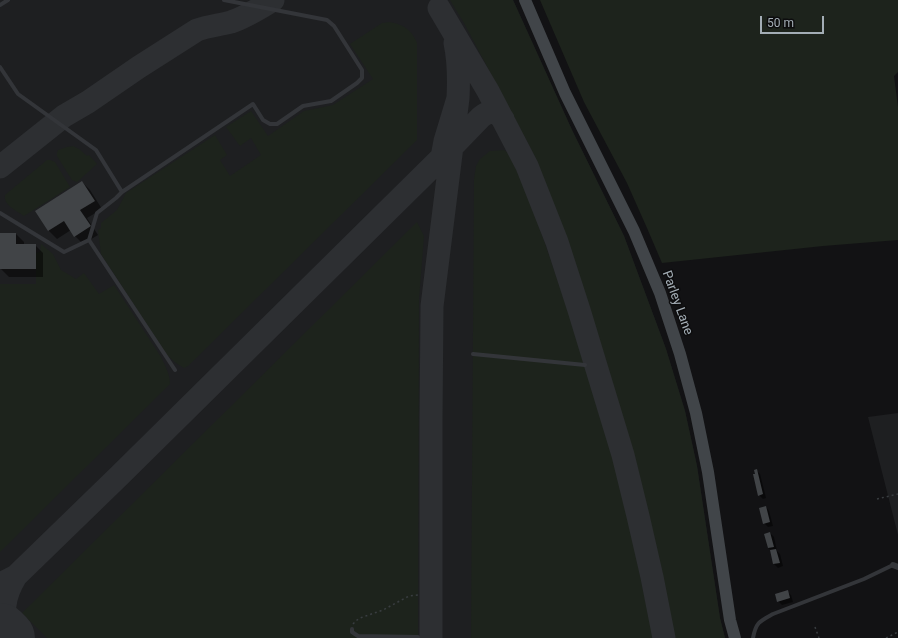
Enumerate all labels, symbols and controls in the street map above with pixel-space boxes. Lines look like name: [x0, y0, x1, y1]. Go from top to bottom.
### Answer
scale bar: [762, 8, 826, 34]
text: 50 m: [767, 16, 794, 30]
street label: Parley Lane: [658, 269, 696, 337]

